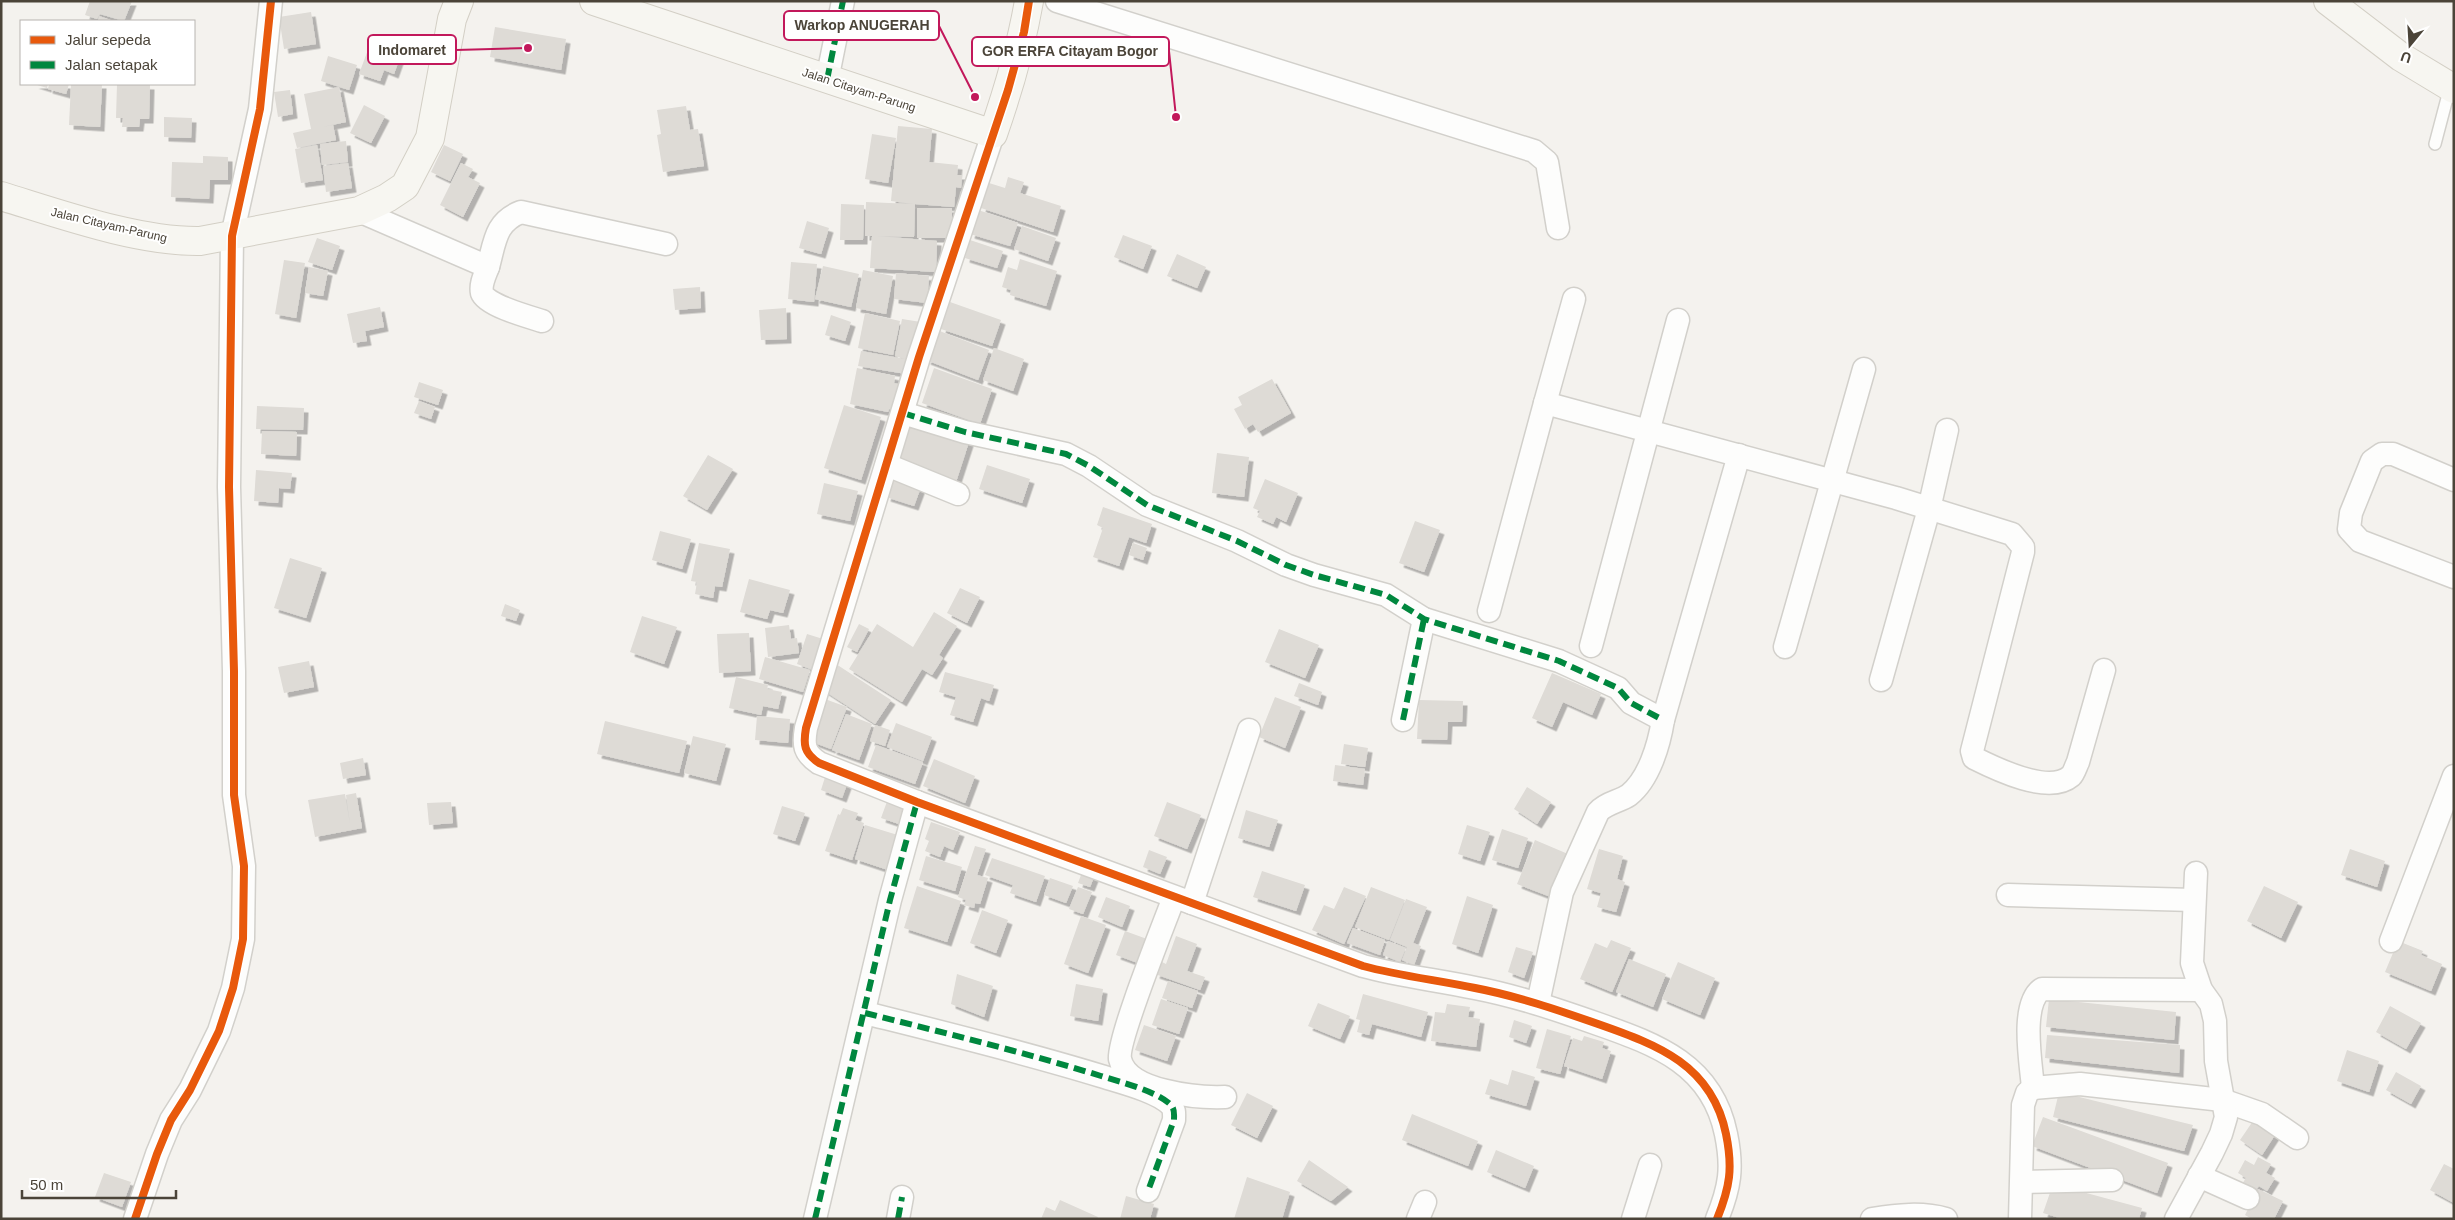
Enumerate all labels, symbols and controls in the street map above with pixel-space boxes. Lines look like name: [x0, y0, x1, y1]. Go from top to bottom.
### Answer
callout: Warkop ANUGERAH: [784, 11, 939, 40]
text: Warkop ANUGERAH: [794, 17, 930, 33]
legend: [20, 20, 195, 85]
north arrow: [2385, 20, 2435, 70]
text: Jalur sepeda: [65, 31, 152, 48]
callout: Indomaret: [368, 35, 456, 64]
callout: GOR ERFA Citayam Bogor: [972, 37, 1169, 66]
text: Indomaret: [378, 42, 446, 58]
text: GOR ERFA Citayam Bogor: [982, 43, 1159, 59]
text: U: [2399, 48, 2413, 67]
text: Jalan setapak: [65, 56, 158, 73]
street label: Jalan Citayam-Parung: [800, 65, 918, 115]
street label: Jalan Citayam-Parung: [50, 205, 168, 245]
scale bar: [22, 1168, 176, 1200]
text: 50 m: [30, 1176, 63, 1193]

